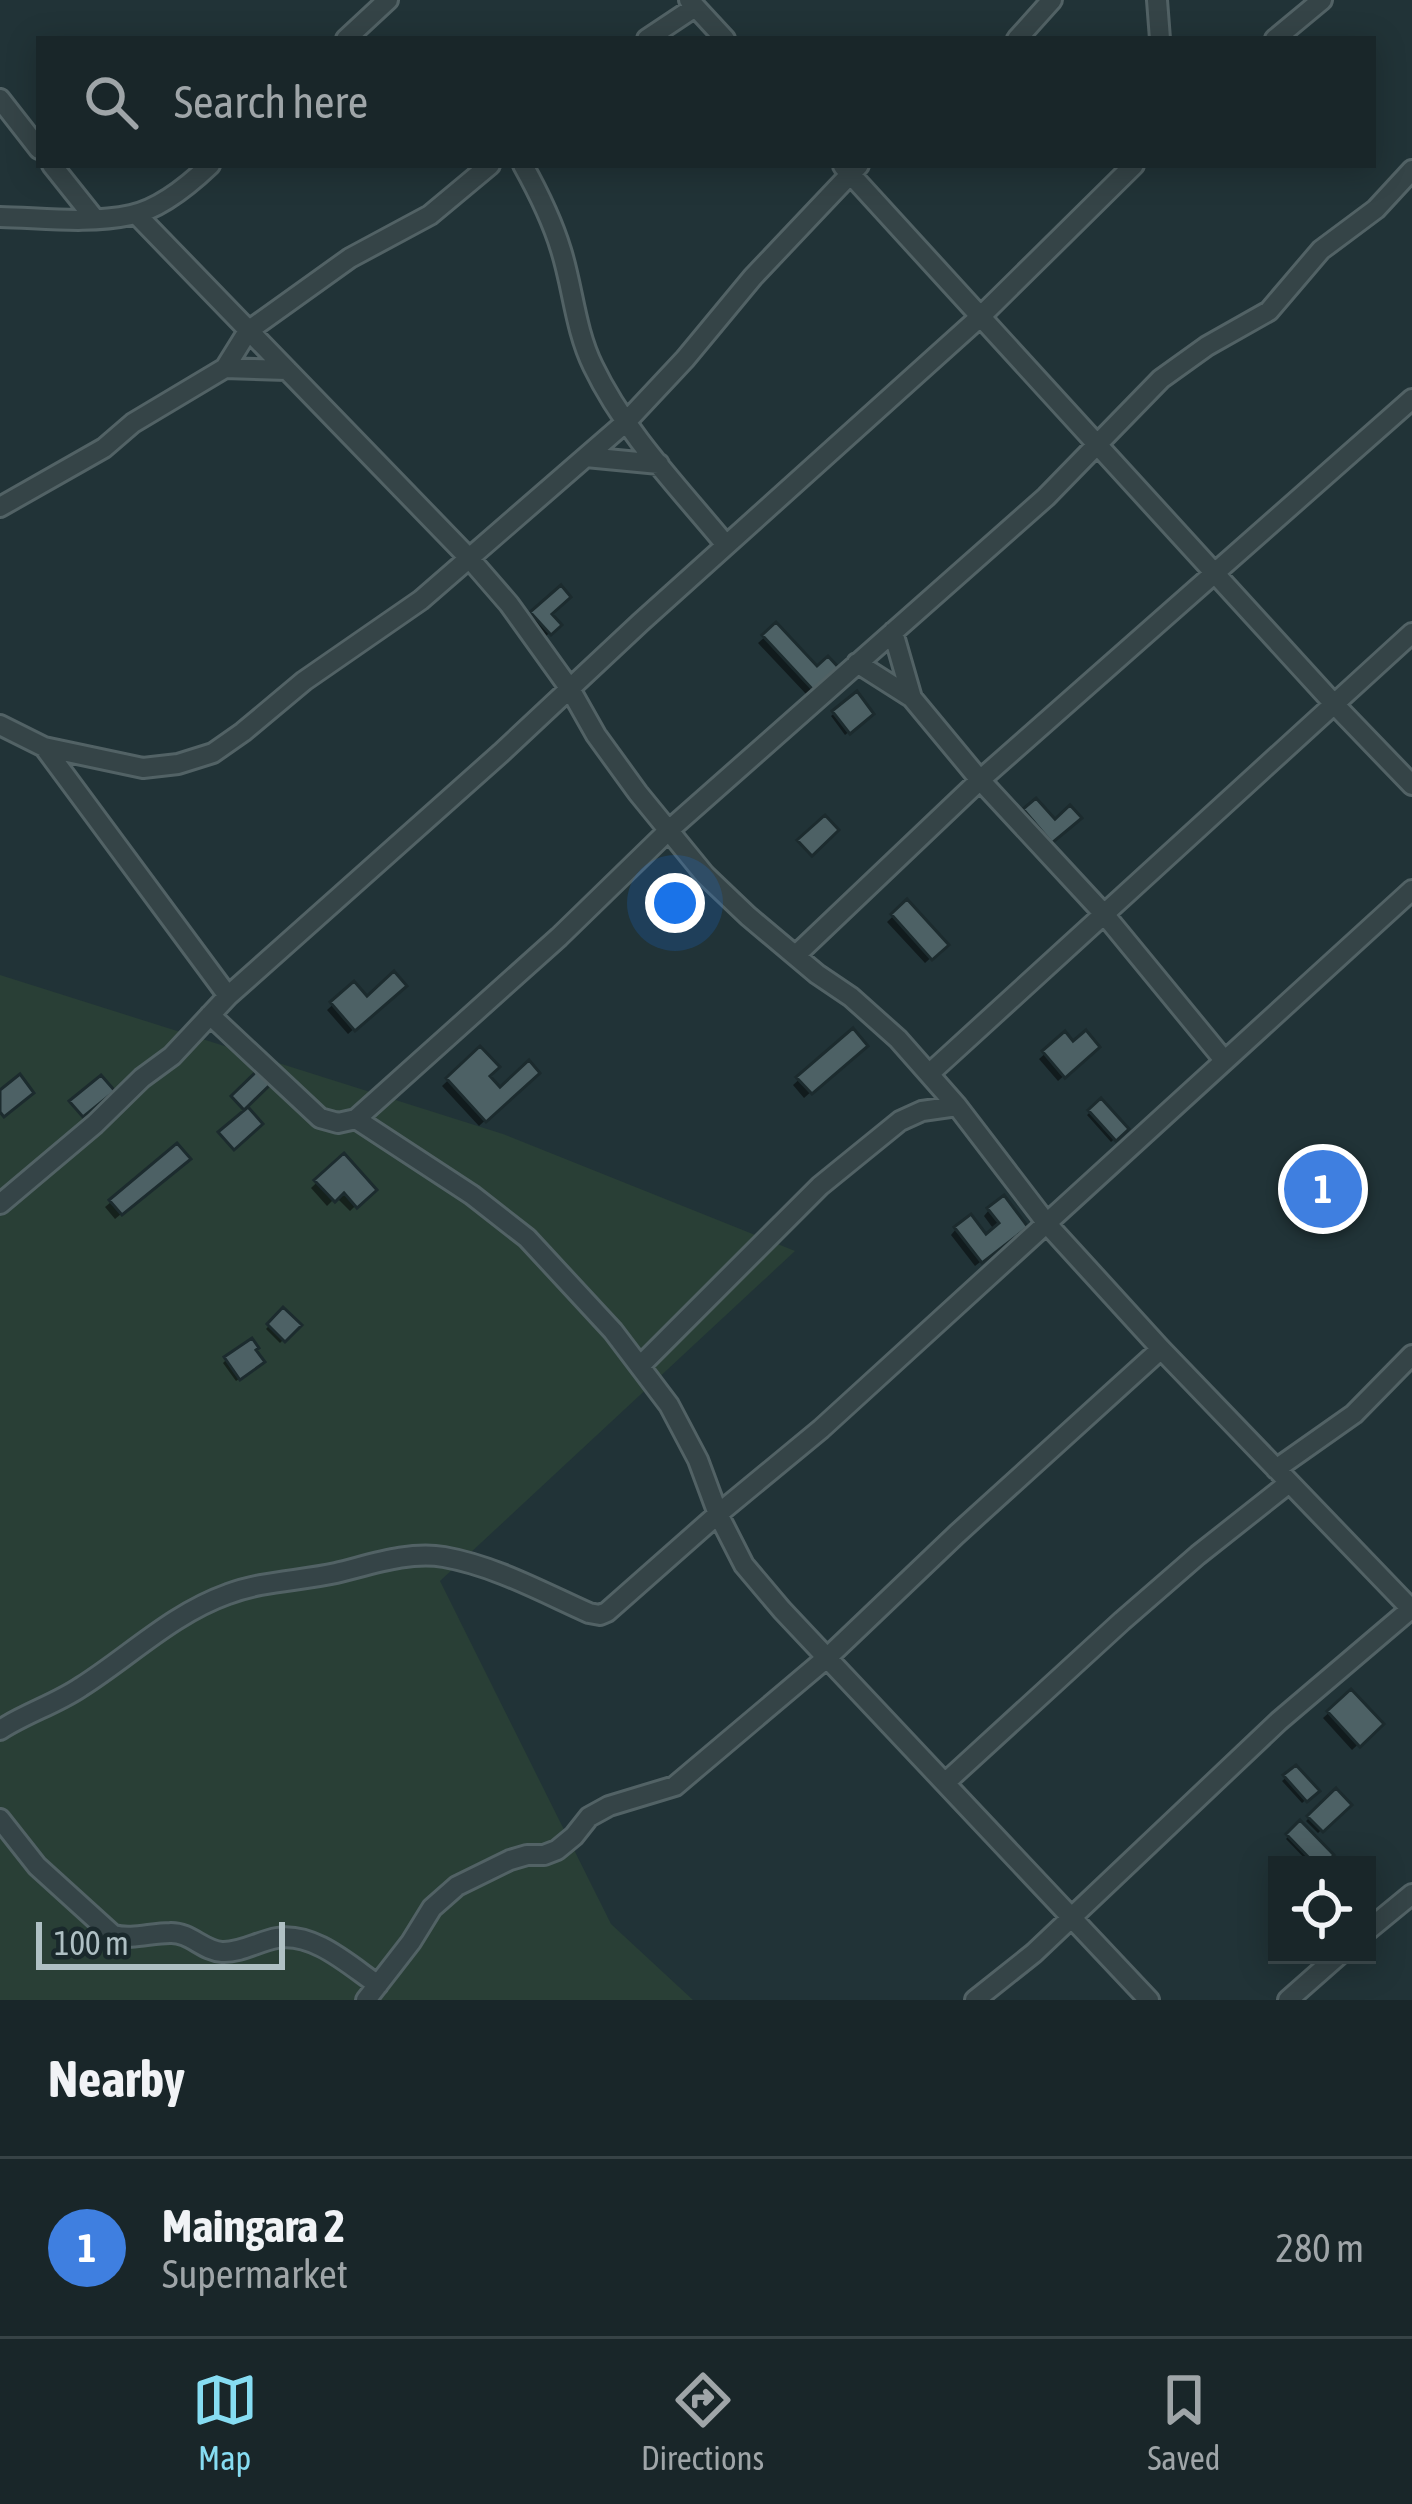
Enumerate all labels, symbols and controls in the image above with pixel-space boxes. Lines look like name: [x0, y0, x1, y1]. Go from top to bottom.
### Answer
search box: [36, 36, 1376, 168]
icon: search: [78, 69, 144, 135]
text: Search here: [174, 76, 368, 128]
your location: [645, 873, 705, 933]
pin: 1: [1284, 1144, 1362, 1234]
map controls: [1268, 1856, 1376, 1964]
button: locate: [1268, 1856, 1376, 1964]
scale bar: [36, 1916, 285, 1969]
text: 100 m: [54, 1924, 129, 1962]
text: Nearby: [48, 2049, 185, 2108]
text: Maingara 2: [162, 2200, 345, 2252]
text: 1: [78, 2226, 96, 2270]
text: 280 m: [1276, 2226, 1364, 2270]
text: Supermarket: [162, 2252, 348, 2296]
tab: Map: [192, 2367, 258, 2477]
tab: Directions: [641, 2367, 764, 2477]
tab: Saved: [1147, 2367, 1220, 2477]

